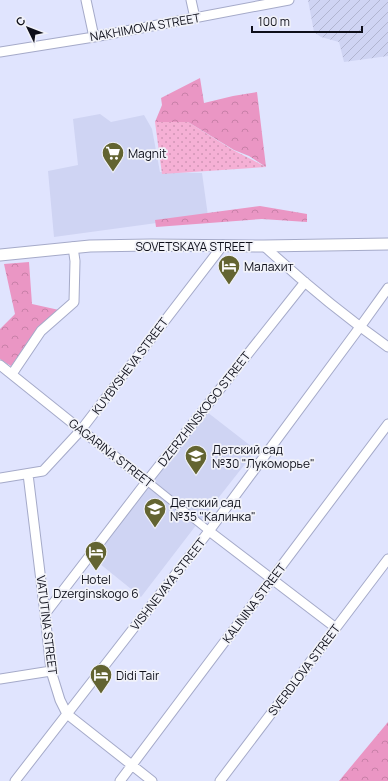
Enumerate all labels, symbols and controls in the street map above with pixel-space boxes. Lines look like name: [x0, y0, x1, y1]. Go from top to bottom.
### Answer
north arrow: [8, 8, 48, 48]
scale bar: [252, 8, 362, 34]
street label: NAKHIMOVA STREET: [89, 9, 202, 45]
text: С: [12, 13, 29, 29]
text: 100 m: [258, 13, 290, 30]
supermarket icon: Magnit: [100, 140, 126, 173]
place label: Magnit: [128, 145, 167, 162]
street label: SOVETSKAYA STREET: [135, 238, 253, 255]
hotel icon: Малахит: [216, 253, 242, 286]
place label: Малахит: [244, 258, 294, 275]
street label: KUYBYSHEVA STREET: [88, 313, 173, 418]
street label: DZERZHINSKOGO STREET: [154, 347, 255, 470]
street label: GAGARINA STREET: [65, 415, 157, 492]
place label: Детский сад №30 "Лукоморье": [212, 441, 315, 472]
school or university icon: Детский сад №30 "Лукоморье": [183, 443, 209, 476]
place label: Детский сад №35 "Калинка": [170, 494, 256, 525]
school or university icon: Детский сад №35 "Калинка": [142, 496, 168, 529]
street label: VISHNEVAYA STREET: [127, 534, 210, 634]
hotel icon: Hotel Dzerginskogo 6: [83, 539, 109, 572]
street label: KALININA STREET: [218, 559, 290, 646]
place label: Hotel Dzerginskogo 6: [53, 571, 139, 602]
street label: VATUTINA STREET: [32, 574, 62, 676]
street label: SVERDLOVA STREET: [264, 620, 345, 719]
hotel icon: Didi Tair: [88, 662, 114, 695]
place label: Didi Tair: [116, 667, 160, 684]

